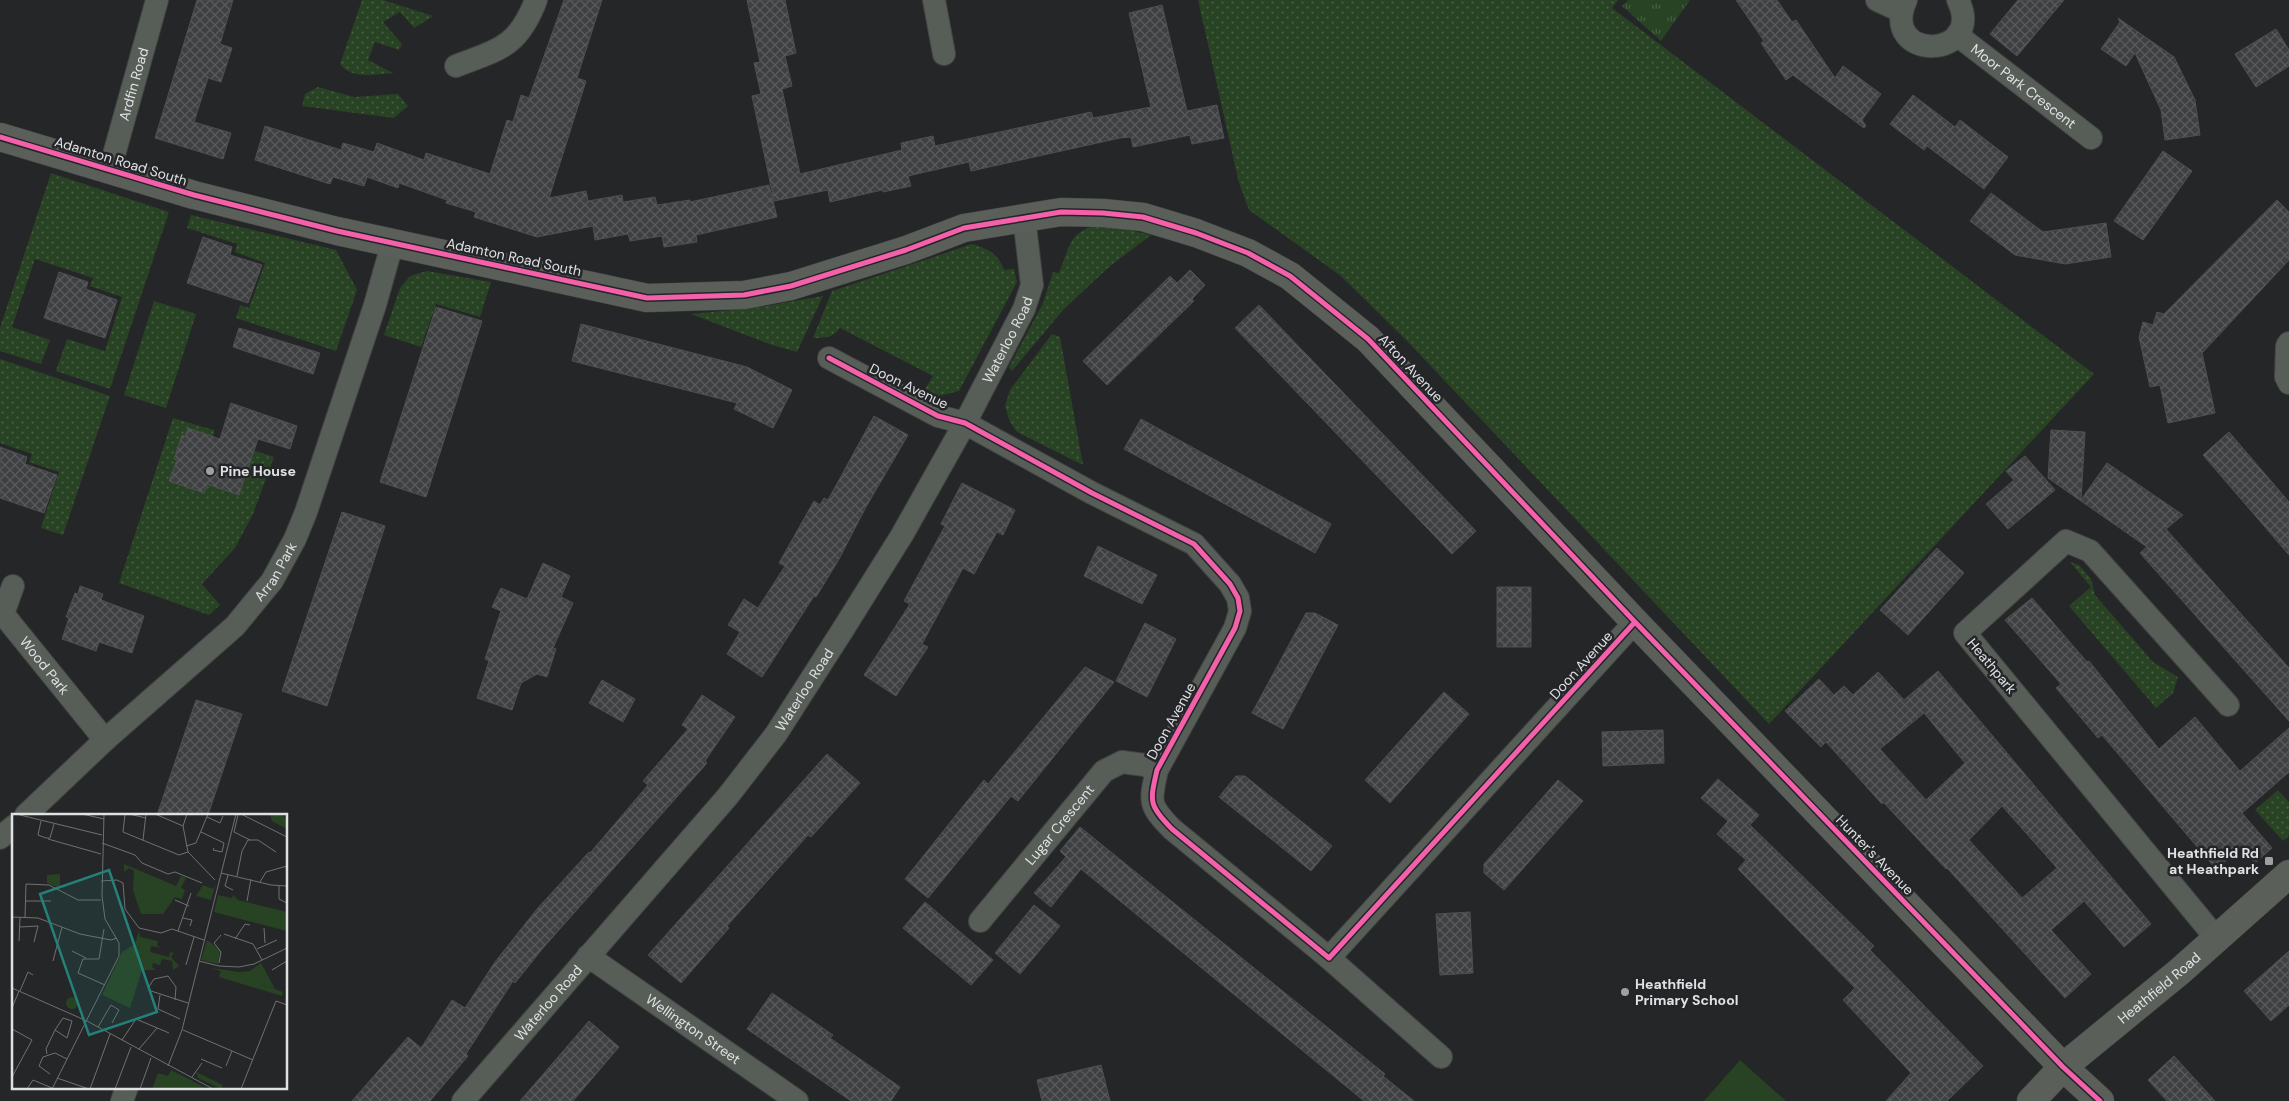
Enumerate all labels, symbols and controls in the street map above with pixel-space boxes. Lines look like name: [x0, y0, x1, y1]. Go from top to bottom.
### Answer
street label: Moor Park Crescent: [1967, 40, 2080, 132]
street label: Ardfin Road: [115, 46, 152, 123]
street label: Adamton Road South: [53, 132, 189, 190]
street label: Adamton Road South: [445, 234, 583, 280]
street label: Waterloo Road: [978, 294, 1037, 386]
street label: Afton Avenue: [1375, 330, 1447, 406]
street label: Doon Avenue: [867, 359, 951, 413]
place label: Pine House: [220, 462, 296, 480]
marker: Pine House: [204, 465, 216, 477]
street label: Arran Park: [250, 539, 301, 605]
street label: Doon Avenue: [1546, 627, 1616, 703]
street label: Wood Park: [16, 633, 74, 698]
street label: Heathpark: [1964, 635, 2020, 697]
street label: Waterloo Road: [771, 645, 838, 735]
street label: Doon Avenue: [1142, 679, 1200, 763]
street label: Lugar Crescent: [1021, 781, 1098, 869]
street label: Hunter's Avenue: [1832, 811, 1918, 899]
inset map: [12, 814, 288, 1088]
place label: Heathfield Rd at Heathpark: [2167, 844, 2259, 878]
marker: Heathfield Rd at Heathpark: [2263, 855, 2275, 867]
street label: Heathfield Road: [2114, 948, 2204, 1028]
street label: Waterloo Road: [510, 961, 586, 1045]
place label: Heathfield Primary School: [1635, 975, 1738, 1009]
marker: Heathfield Primary School: [1619, 986, 1631, 998]
street label: Wellington Street: [642, 990, 744, 1068]

